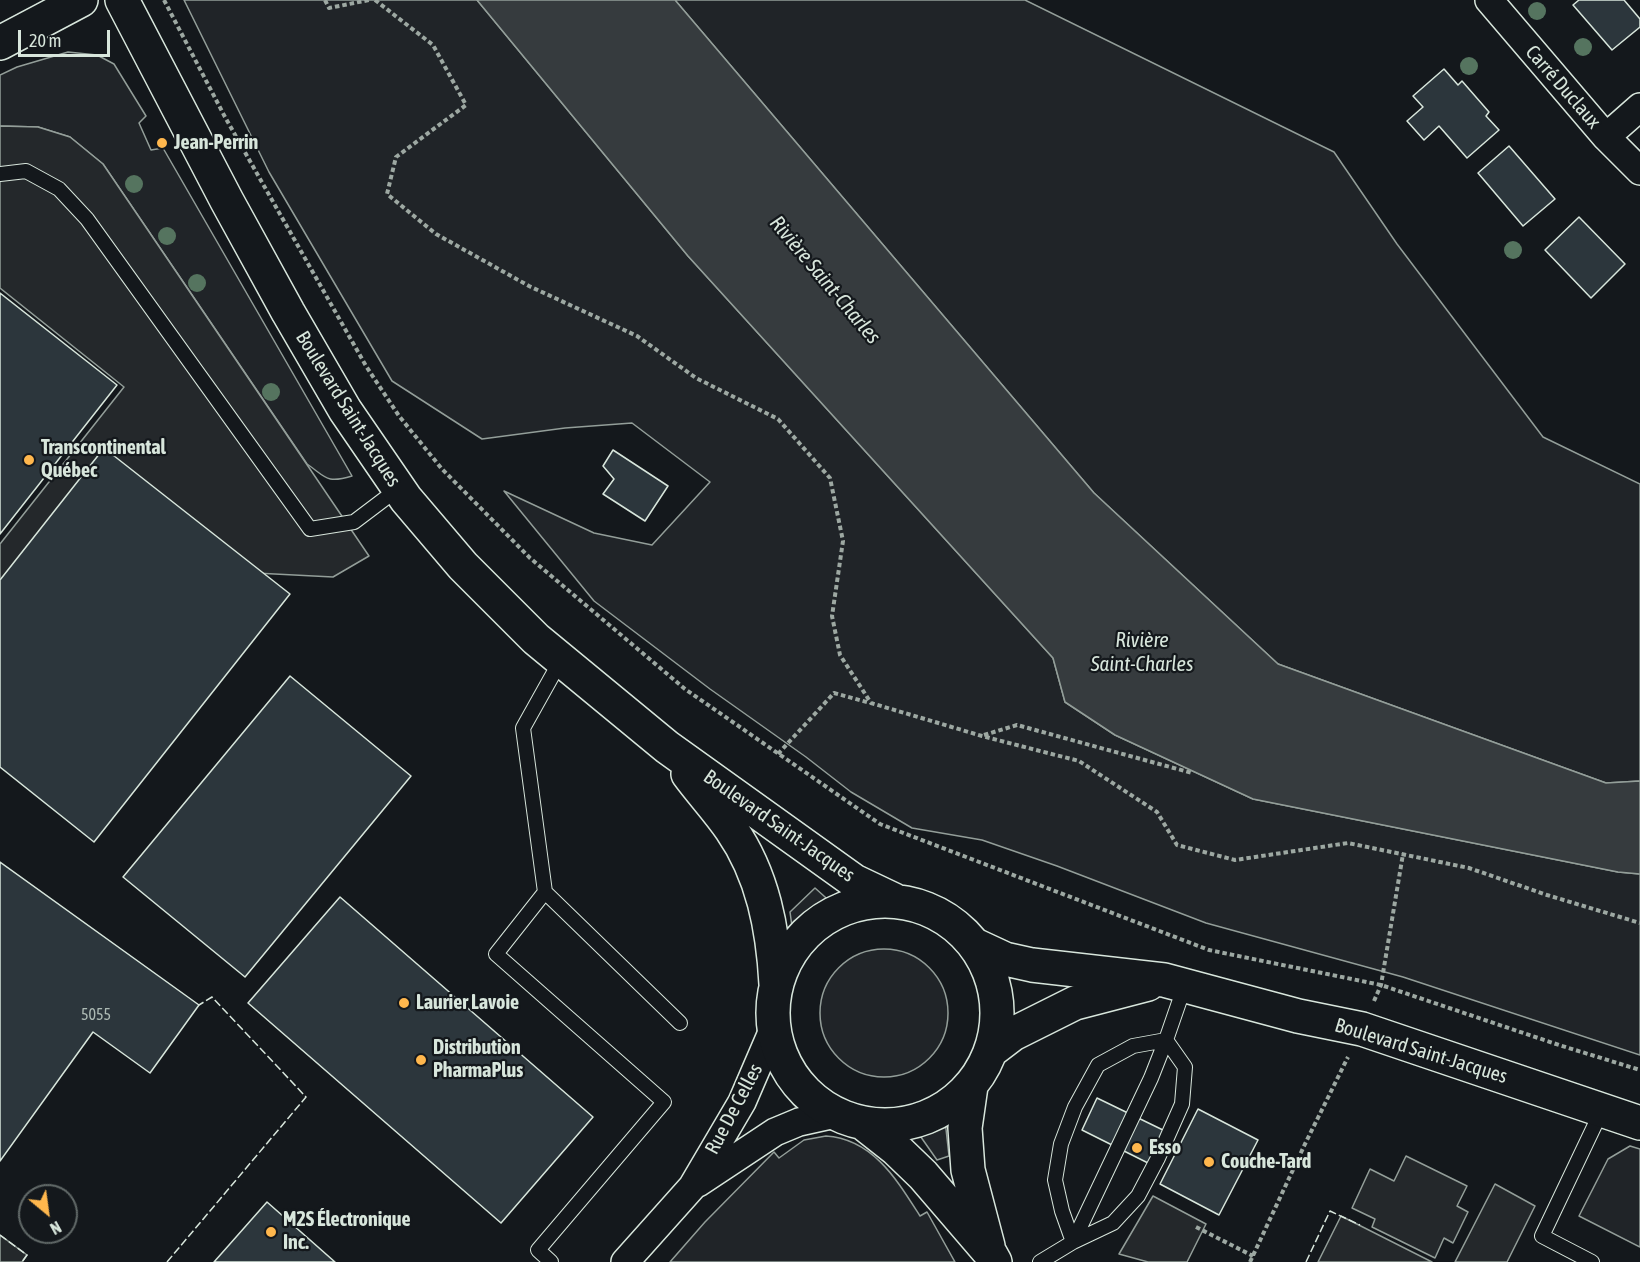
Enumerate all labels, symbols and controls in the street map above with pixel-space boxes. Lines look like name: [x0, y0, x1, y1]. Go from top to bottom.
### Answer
scale bar: [21, 18, 112, 56]
text: 20 m: [29, 30, 61, 51]
street label: Carré Duclaux: [1520, 40, 1606, 134]
place label: Jean-Perrin: [174, 131, 258, 155]
marker: Jean-Perrin: [155, 136, 169, 150]
water label: Rivière Saint-Charles: [764, 211, 886, 349]
street label: Boulevard Saint-Jacques: [290, 327, 406, 491]
place label: Transcontinental Québec: [41, 436, 166, 483]
marker: Transcontinental Québec: [22, 453, 36, 467]
water label: Rivière Saint-Charles: [1091, 627, 1193, 677]
street label: Boulevard Saint-Jacques: [699, 765, 859, 887]
place label: Laurier Lavoie: [416, 991, 519, 1015]
marker: Laurier Lavoie: [397, 996, 411, 1010]
house number: 5055: [81, 1005, 111, 1025]
street label: Boulevard Saint-Jacques: [1332, 1013, 1510, 1089]
place label: Distribution PharmaPlus: [433, 1036, 523, 1083]
marker: Distribution PharmaPlus: [414, 1053, 428, 1067]
street label: Rue De Celles: [700, 1060, 768, 1158]
place label: Esso: [1149, 1136, 1181, 1160]
marker: Esso: [1130, 1141, 1144, 1155]
place label: Couche-Tard: [1221, 1150, 1311, 1174]
marker: Couche-Tard: [1202, 1155, 1216, 1169]
north arrow: [18, 1184, 78, 1244]
place label: M2S Électronique Inc.: [283, 1208, 411, 1255]
text: N: [47, 1218, 64, 1238]
marker: M2S Électronique Inc.: [264, 1225, 278, 1239]

